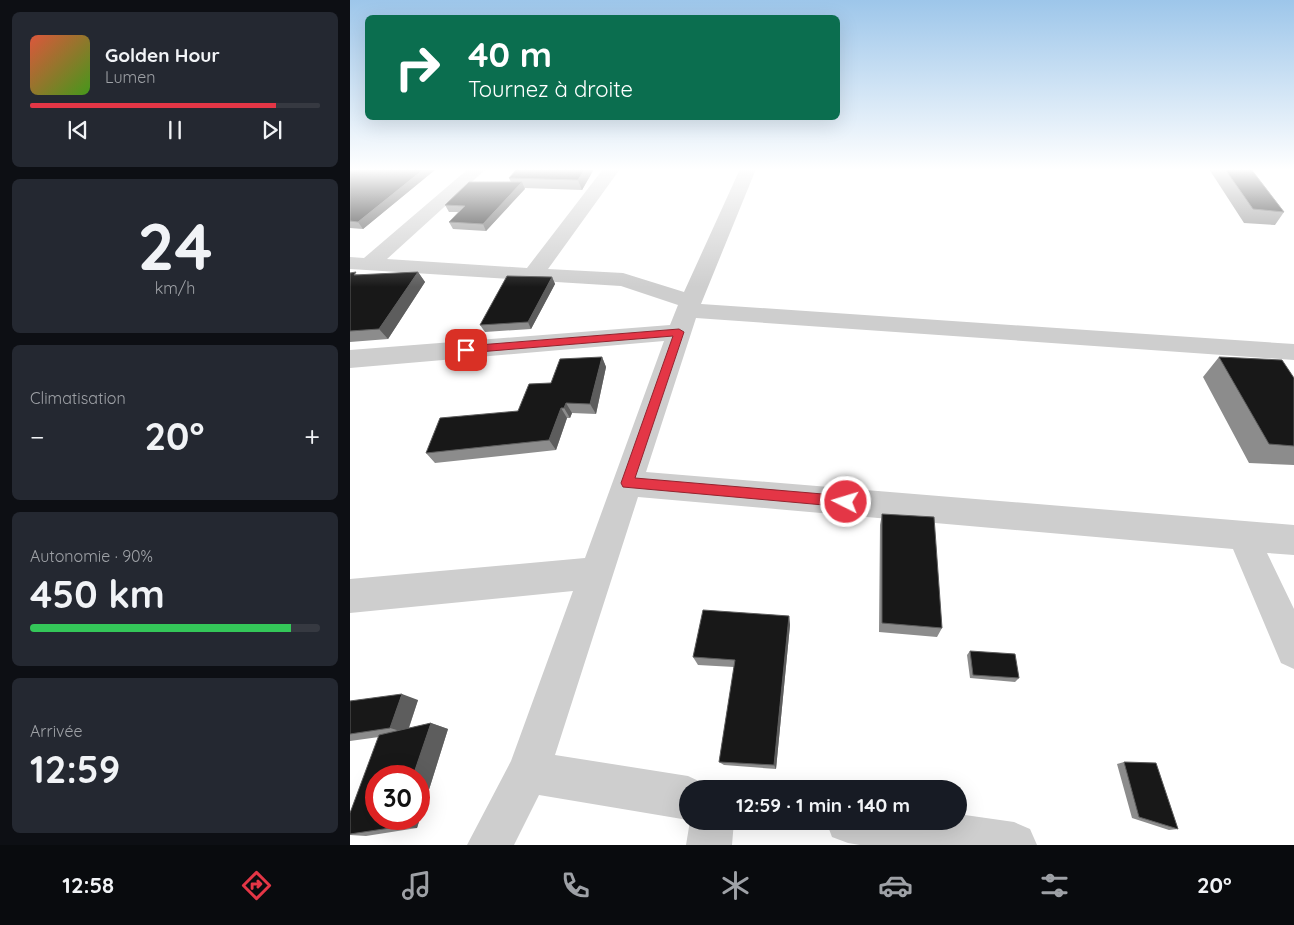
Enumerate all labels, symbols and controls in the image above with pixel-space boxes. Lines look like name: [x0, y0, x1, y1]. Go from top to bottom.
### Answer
text: 40 m: [468, 32, 552, 76]
icon: right: [385, 35, 450, 100]
text: Golden Hour: [105, 43, 220, 67]
text: Lumen: [105, 67, 156, 87]
text: Tournez à droite: [468, 75, 633, 103]
icon: previous: [64, 116, 92, 144]
icon: pause: [161, 116, 189, 144]
icon: next: [258, 116, 286, 144]
text: 24: [137, 205, 213, 286]
text: km/h: [155, 278, 195, 298]
pin: [445, 329, 487, 371]
icon: arrive: [452, 336, 480, 364]
text: Climatisation: [30, 388, 126, 408]
text: 20°: [144, 412, 204, 460]
text: −: [30, 419, 45, 454]
text: +: [304, 419, 320, 454]
position arrow: [819, 475, 871, 527]
text: Autonomie · 90%: [30, 546, 153, 566]
text: 450 km: [30, 570, 165, 618]
text: Arrivée: [30, 721, 83, 741]
text: 12:59: [30, 745, 120, 793]
speed limit sign: 30: [365, 765, 430, 830]
text: 12:59 · 1 min · 140 m: [736, 793, 910, 817]
icon: directions: [239, 868, 274, 903]
icon: music: [399, 868, 434, 903]
icon: phone: [558, 868, 593, 903]
icon: climate: [718, 868, 753, 903]
icon: car: [878, 868, 913, 903]
icon: filters: [1037, 868, 1072, 903]
text: 12:58: [62, 871, 114, 899]
text: 20°: [1197, 871, 1232, 899]

